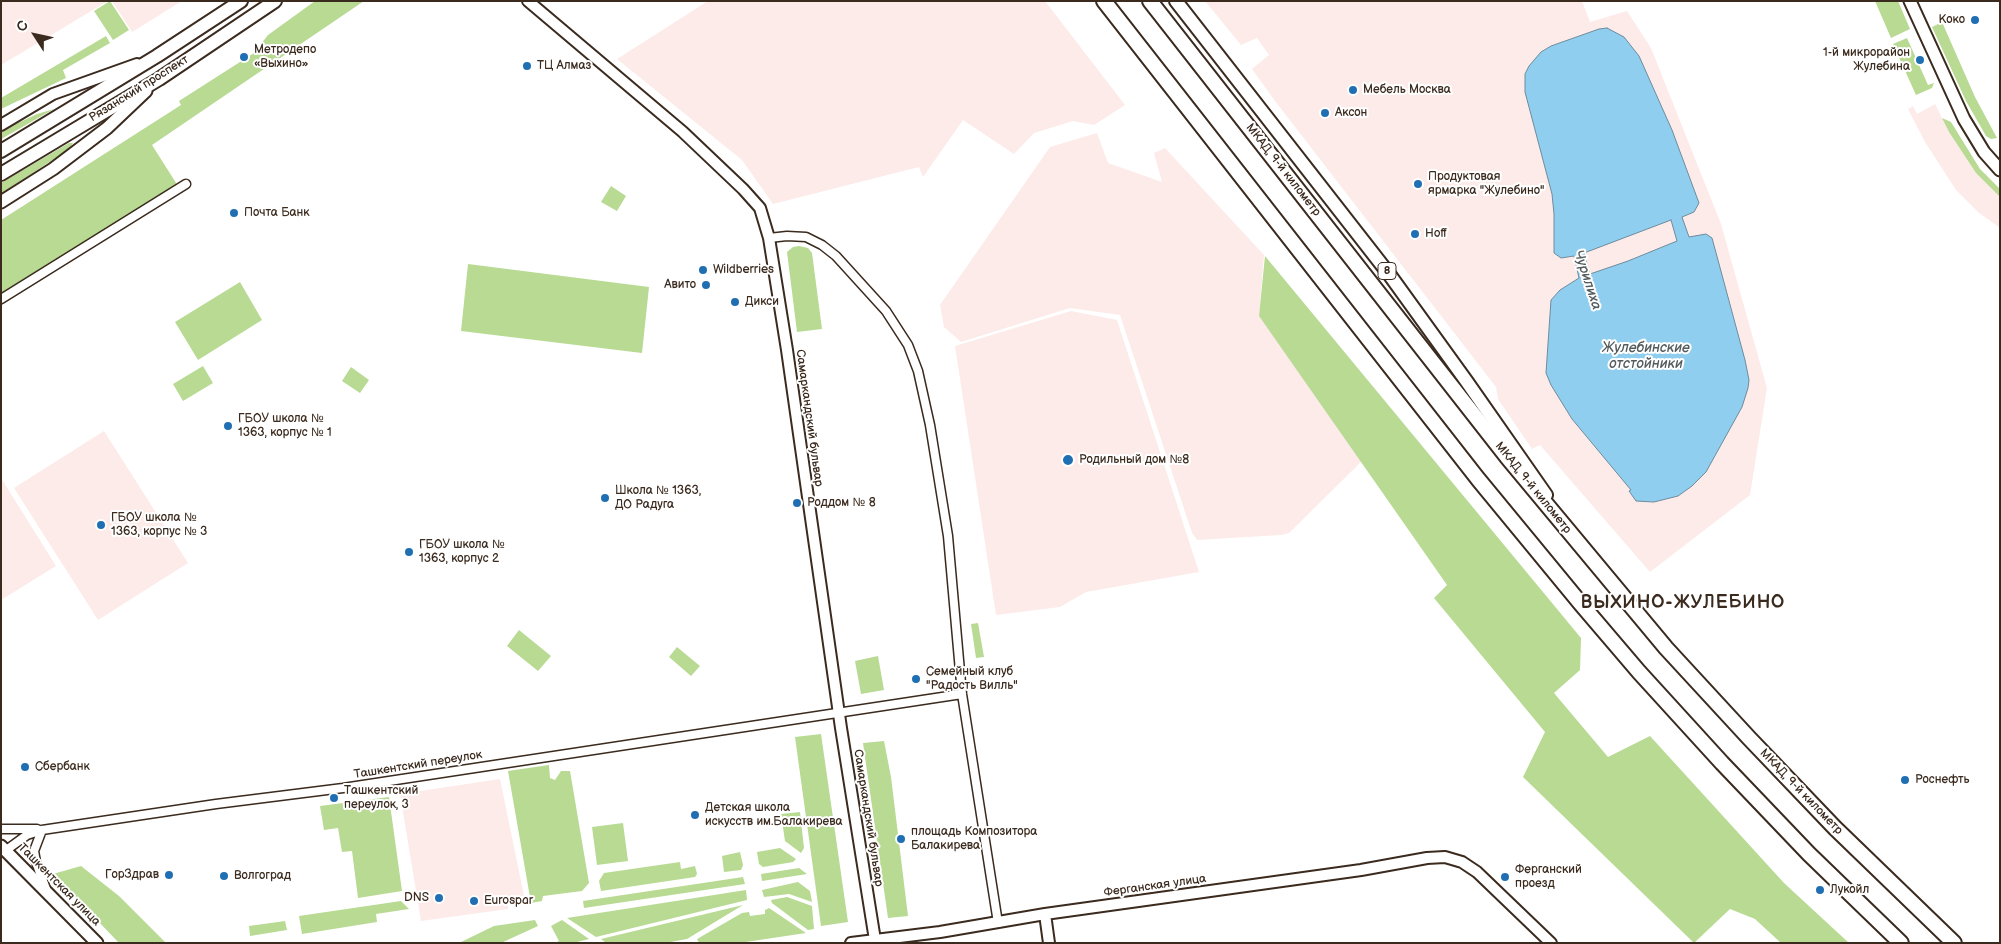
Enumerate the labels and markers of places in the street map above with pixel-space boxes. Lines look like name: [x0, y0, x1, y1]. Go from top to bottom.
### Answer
place label: Коко: [1939, 13, 1965, 27]
marker: Коко: [1969, 14, 1981, 26]
place label: Метродепо «Выхино»: [254, 43, 316, 71]
place label: 1-й микрорайон Жулебина: [1823, 46, 1910, 74]
marker: Метродепо «Выхино»: [238, 51, 250, 63]
marker: 1-й микрорайон Жулебина: [1914, 54, 1926, 66]
place label: ТЦ Алмаз: [537, 59, 591, 73]
marker: ТЦ Алмаз: [521, 60, 533, 72]
place label: Мебель Москва: [1363, 83, 1451, 97]
marker: Мебель Москва: [1347, 84, 1359, 96]
place label: Аксон: [1335, 106, 1367, 120]
marker: Аксон: [1319, 107, 1331, 119]
place label: Продуктовая ярмарка "Жулебино": [1428, 170, 1545, 198]
marker: Продуктовая ярмарка "Жулебино": [1412, 178, 1424, 190]
place label: Почта Банк: [244, 206, 310, 220]
marker: Почта Банк: [228, 207, 240, 219]
place label: Hoff: [1425, 227, 1447, 241]
marker: Hoff: [1409, 228, 1421, 240]
place label: Wildberries: [713, 263, 774, 277]
marker: Wildberries: [697, 264, 709, 276]
place label: Авито: [664, 278, 696, 292]
marker: Авито: [700, 279, 712, 291]
place label: Дикси: [745, 295, 779, 309]
marker: Дикси: [729, 296, 741, 308]
place label: ГБОУ школа № 1363, корпус № 1: [238, 412, 332, 440]
marker: ГБОУ школа № 1363, корпус № 1: [222, 420, 234, 432]
marker: Родильный дом №8: [1061, 453, 1075, 467]
place label: Родильный дом №8: [1079, 453, 1189, 467]
place label: Школа № 1363, ДО Радуга: [615, 484, 701, 512]
marker: Школа № 1363, ДО Радуга: [599, 492, 611, 504]
place label: Роддом № 8: [807, 496, 876, 510]
marker: Роддом № 8: [791, 497, 803, 509]
place label: ГБОУ школа № 1363, корпус № 3: [111, 511, 207, 539]
marker: ГБОУ школа № 1363, корпус № 3: [95, 519, 107, 531]
place label: ГБОУ школа № 1363, корпус 2: [419, 538, 505, 566]
marker: ГБОУ школа № 1363, корпус 2: [403, 546, 415, 558]
place label: Семейный клуб "Радость Вилль": [926, 665, 1018, 693]
marker: Семейный клуб "Радость Вилль": [910, 673, 922, 685]
place label: Сбербанк: [35, 760, 90, 774]
marker: Сбербанк: [19, 761, 31, 773]
place label: Роснефть: [1915, 773, 1970, 787]
marker: Роснефть: [1899, 774, 1911, 786]
place label: Ташкентский переулок, 3: [344, 784, 418, 812]
marker: Ташкентский переулок, 3: [328, 792, 340, 804]
place label: Детская школа искусств им.Балакирева: [705, 801, 843, 829]
marker: Детская школа искусств им.Балакирева: [689, 809, 701, 821]
place label: площадь Композитора Балакирева: [911, 825, 1037, 853]
marker: площадь Композитора Балакирева: [895, 833, 907, 845]
place label: Ферганский проезд: [1515, 863, 1582, 891]
place label: ГорЗдрав: [105, 868, 159, 882]
marker: ГорЗдрав: [163, 869, 175, 881]
place label: Волгоград: [234, 869, 291, 883]
marker: Волгоград: [218, 870, 230, 882]
marker: Ферганский проезд: [1499, 871, 1511, 883]
place label: Лукойл: [1830, 883, 1869, 897]
marker: Лукойл: [1814, 884, 1826, 896]
place label: DNS: [404, 891, 429, 905]
marker: DNS: [433, 892, 445, 904]
place label: Eurospar: [484, 894, 533, 908]
marker: Eurospar: [468, 895, 480, 907]

